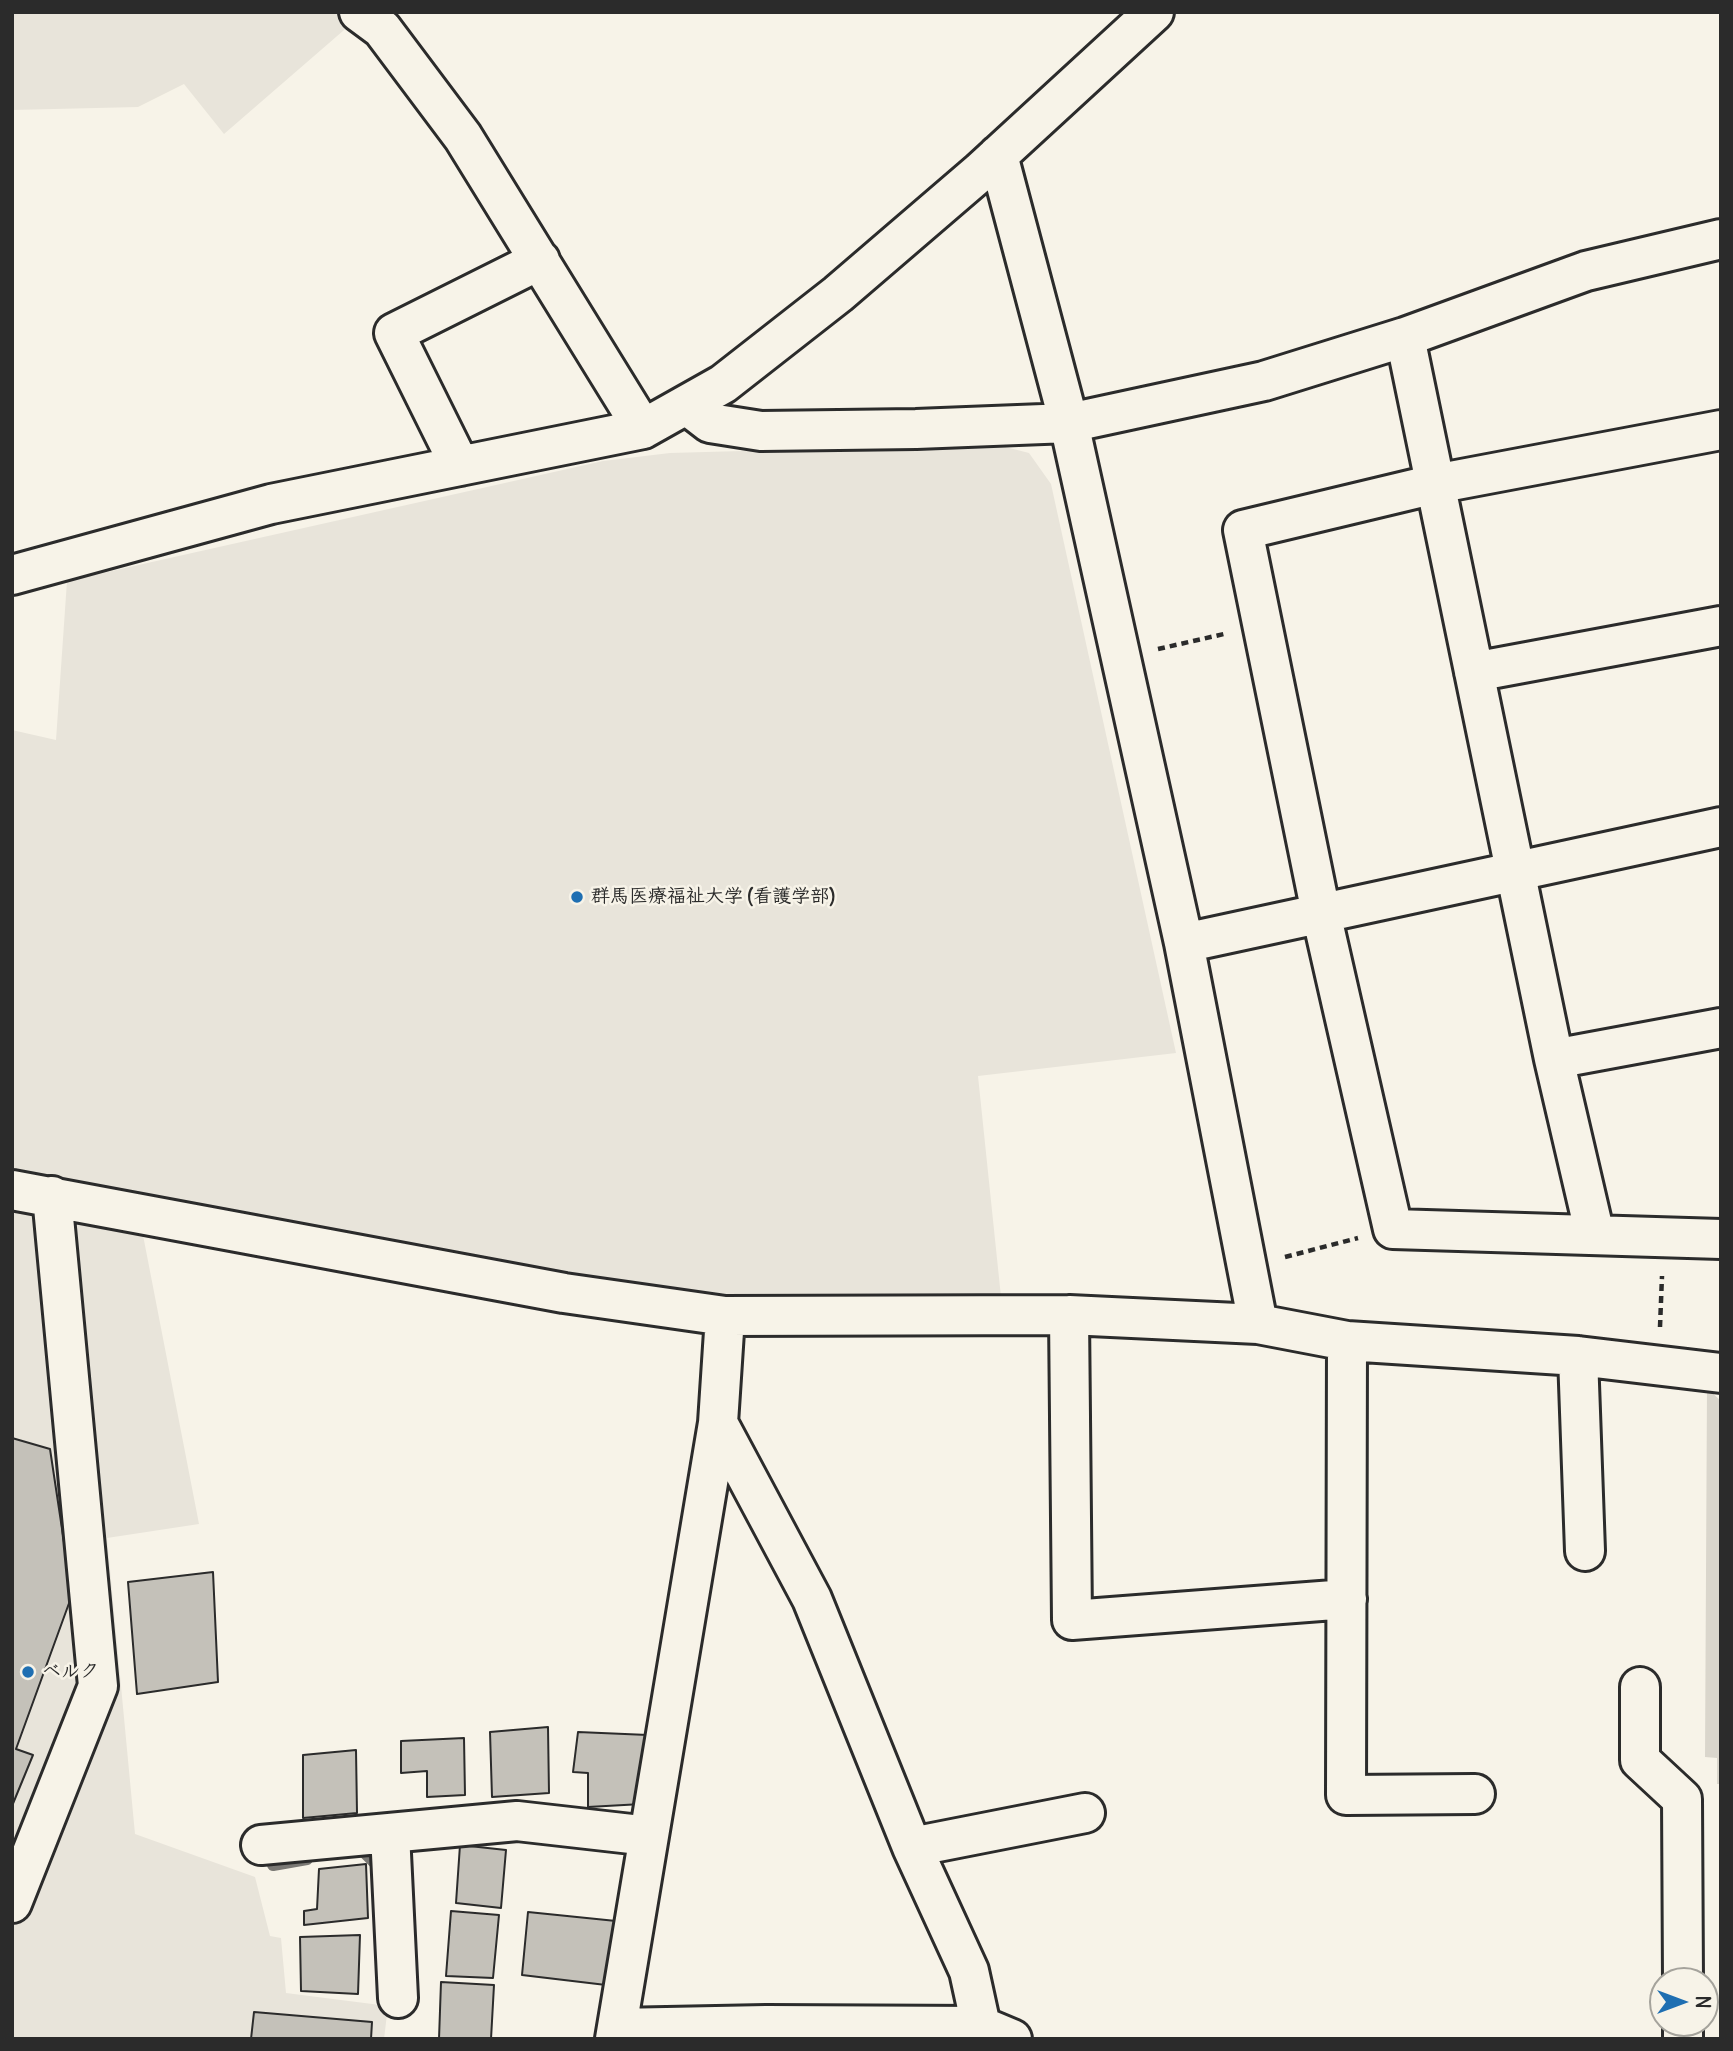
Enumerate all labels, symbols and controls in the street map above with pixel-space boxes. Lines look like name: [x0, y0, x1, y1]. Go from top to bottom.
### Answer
place label: 群馬医療福祉大学 (看護学部): [591, 886, 835, 908]
marker: 群馬医療福祉大学 (看護学部): [569, 889, 585, 905]
place label: ベルク: [42, 1661, 99, 1683]
marker: ベルク: [20, 1664, 36, 1680]
north arrow: [1649, 1967, 1719, 2037]
text: N: [1691, 1995, 1715, 2009]

